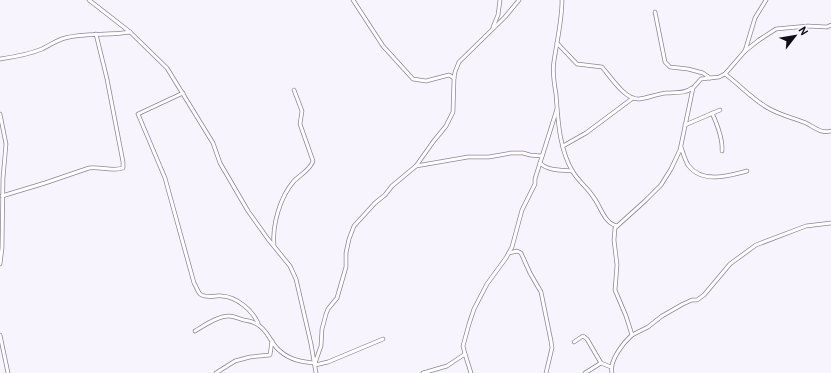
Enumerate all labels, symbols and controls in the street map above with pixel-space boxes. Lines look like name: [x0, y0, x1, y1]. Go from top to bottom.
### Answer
north arrow: [775, 16, 815, 56]
text: N: [795, 24, 811, 38]

